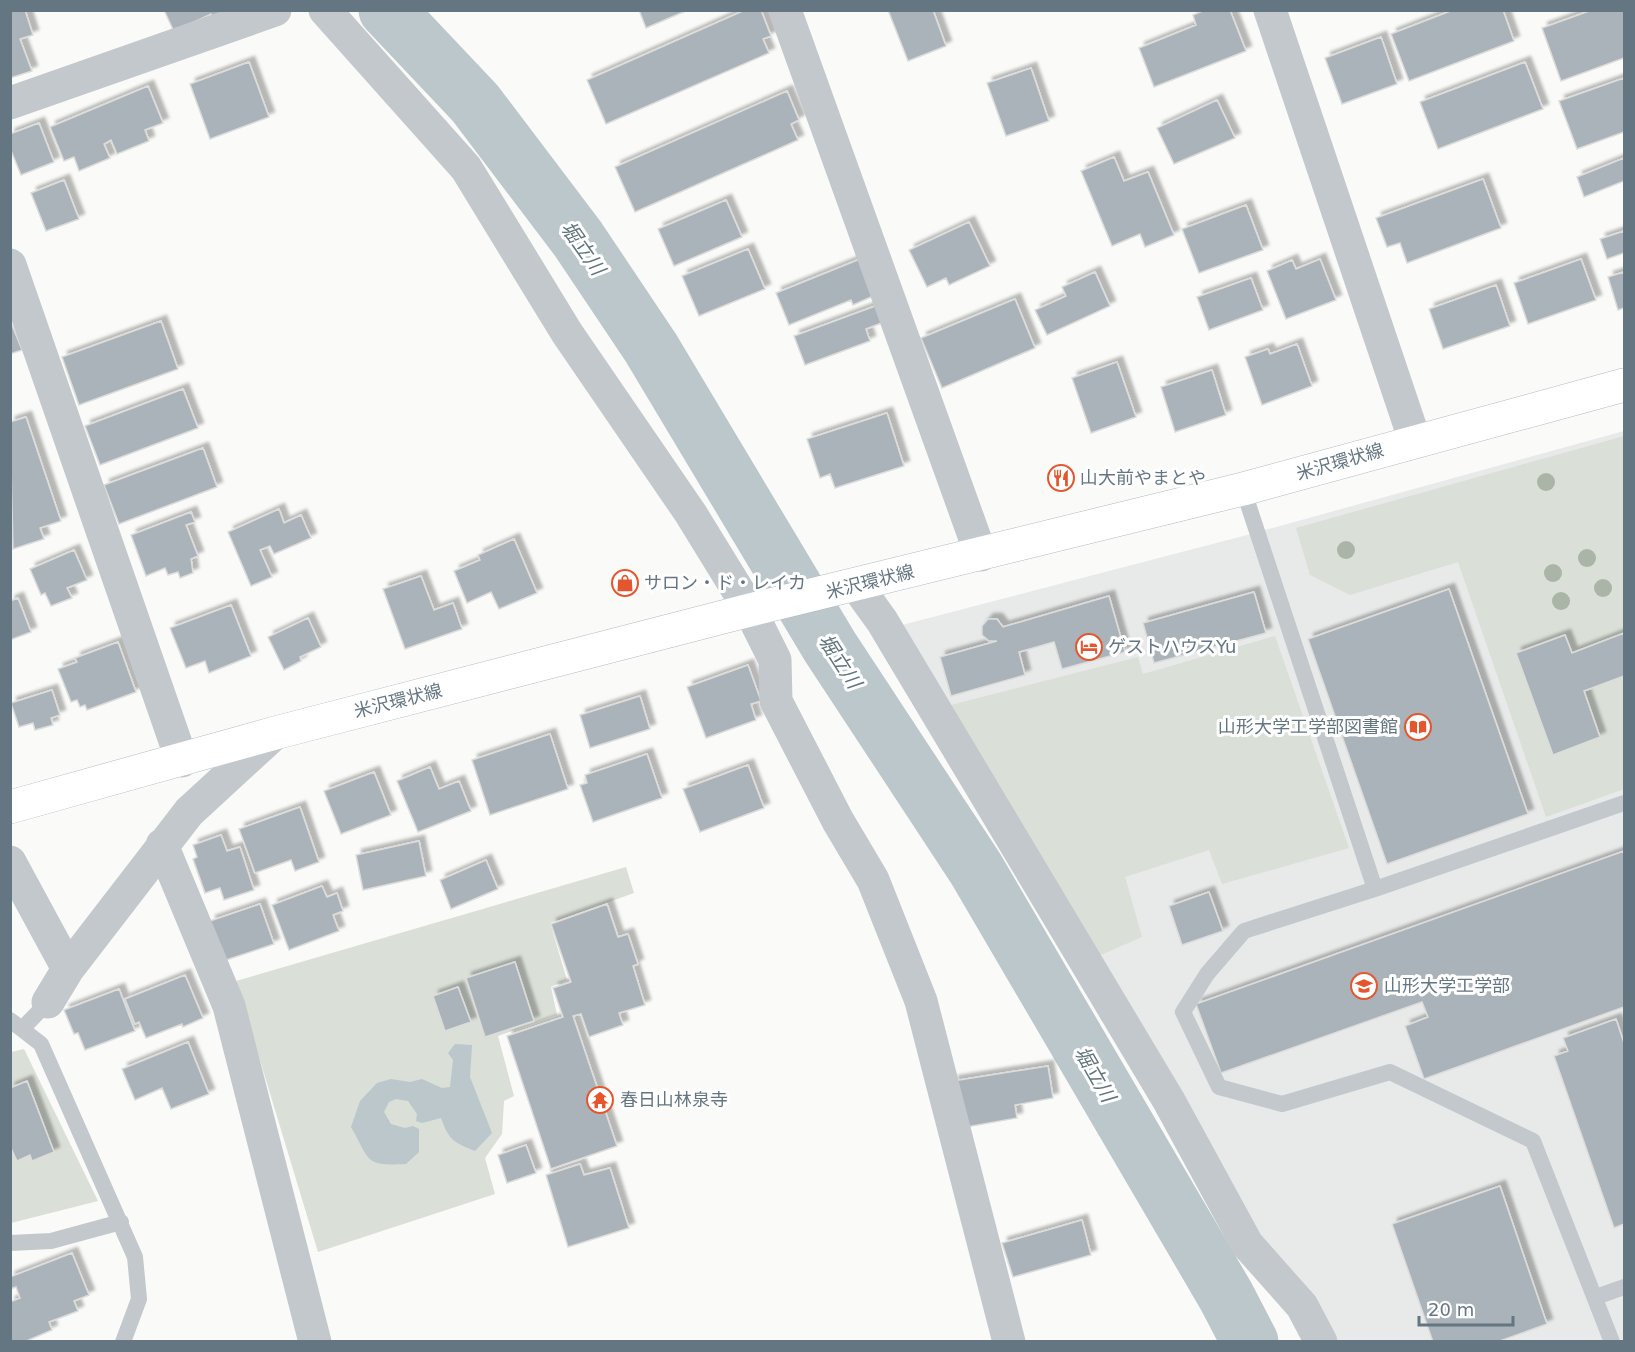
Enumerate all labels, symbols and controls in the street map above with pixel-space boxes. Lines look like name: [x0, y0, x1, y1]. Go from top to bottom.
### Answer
water label: 堀立川: [556, 217, 611, 281]
street label: 米沢環状線: [1294, 439, 1386, 484]
restaurant icon: 山大前やまとや: [1046, 463, 1076, 493]
place label: 山大前やまとや: [1080, 467, 1206, 488]
street label: 米沢環状線: [824, 560, 916, 603]
shop icon: サロン・ド・レイカ: [610, 568, 640, 598]
place label: サロン・ド・レイカ: [644, 572, 806, 593]
water label: 堀立川: [814, 629, 867, 694]
hotel icon: ゲストハウスYu: [1074, 632, 1104, 662]
place label: ゲストハウスYu: [1108, 636, 1236, 657]
street label: 米沢環状線: [352, 679, 444, 722]
library icon: 山形大学工学部図書館: [1403, 712, 1433, 742]
place label: 山形大学工学部図書館: [1218, 716, 1398, 737]
school or university icon: 山形大学工学部: [1349, 971, 1379, 1001]
place label: 山形大学工学部: [1384, 975, 1510, 996]
water label: 堀立川: [1070, 1042, 1121, 1108]
temple icon: 春日山林泉寺: [585, 1085, 615, 1115]
place label: 春日山林泉寺: [620, 1089, 728, 1110]
scale bar: [1419, 1289, 1514, 1327]
text: 20 m: [1428, 1299, 1474, 1320]

